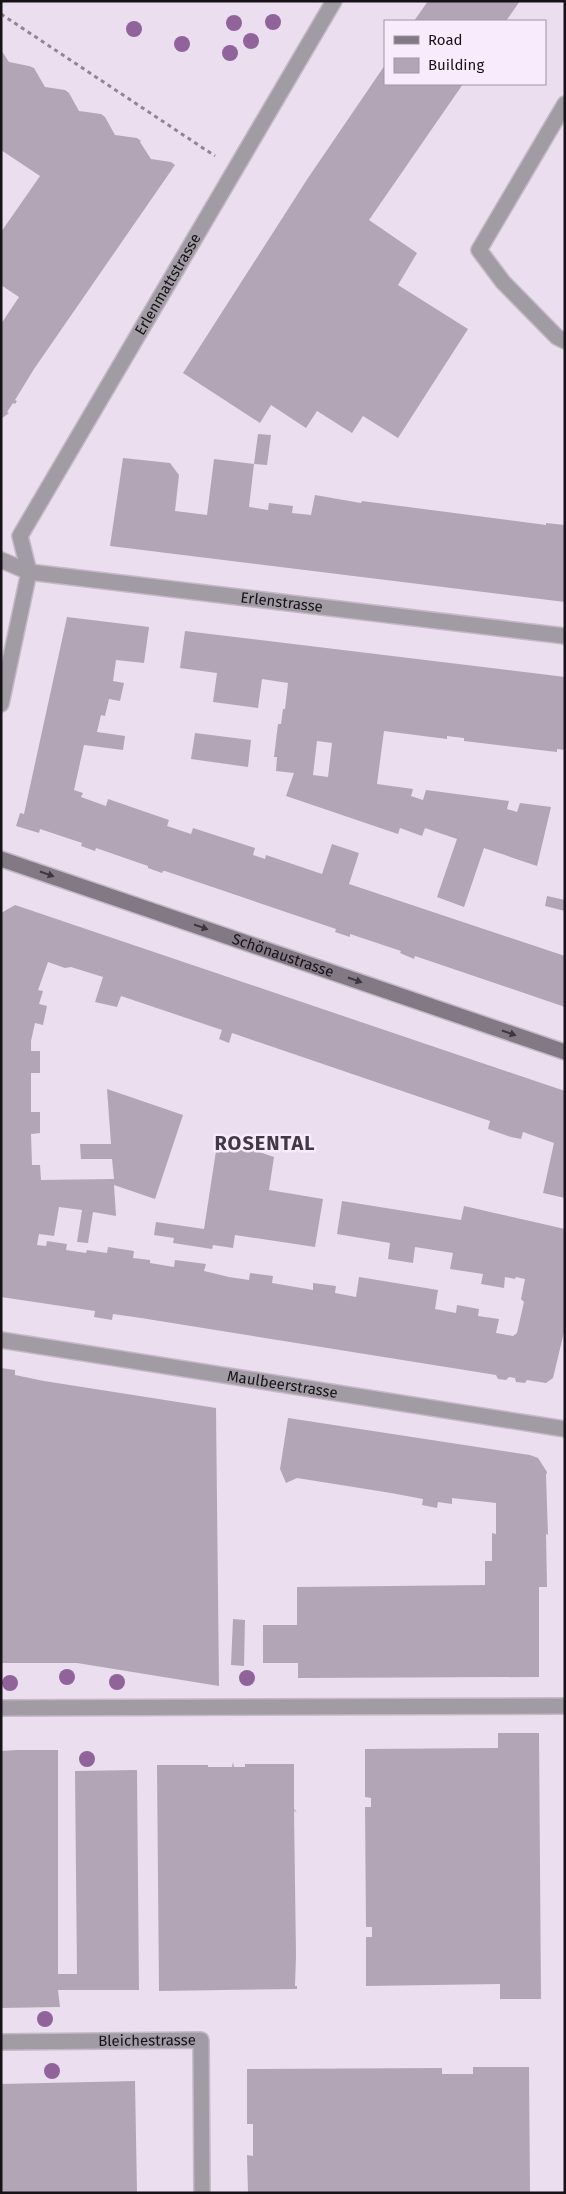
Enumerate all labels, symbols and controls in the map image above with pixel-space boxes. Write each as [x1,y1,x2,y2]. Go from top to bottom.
legend [384,20,546,85]
text: Road [428,31,463,49]
text: Building [428,56,484,74]
street label: Erlenmattstrasse [131,230,205,338]
street label: Erlenstrasse [240,588,324,616]
one-way arrow [40,871,55,878]
one-way arrow [194,923,209,931]
street label: Schönaustrasse [230,930,336,981]
one-way arrow [348,976,363,984]
one-way arrow [501,1029,516,1037]
district label: ROSENTAL [215,1131,315,1155]
street label: Maulbeerstrasse [226,1367,339,1402]
street label: Bleichestrasse [98,2031,196,2050]

